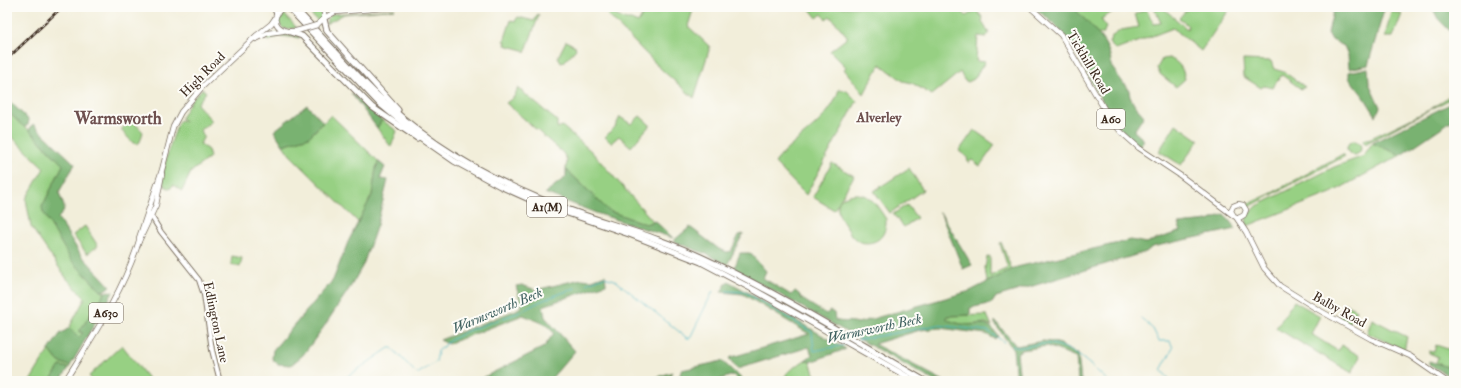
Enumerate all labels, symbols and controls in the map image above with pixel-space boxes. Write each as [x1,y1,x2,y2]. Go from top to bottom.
street label: Tickhill Road [1063,28,1114,98]
street label: High Road [177,48,229,101]
district label: Warmsworth [73,108,162,129]
district label: Alverley [856,109,902,127]
road number: A60 [1097,109,1125,129]
road number: A1(M) [527,197,567,217]
street label: Edlington Lane [200,280,233,365]
water label: Warmsworth Beck [450,284,545,337]
street label: Balby Road [1309,289,1370,332]
road number: A630 [89,303,123,323]
water label: Warmsworth Beck [825,310,923,347]

